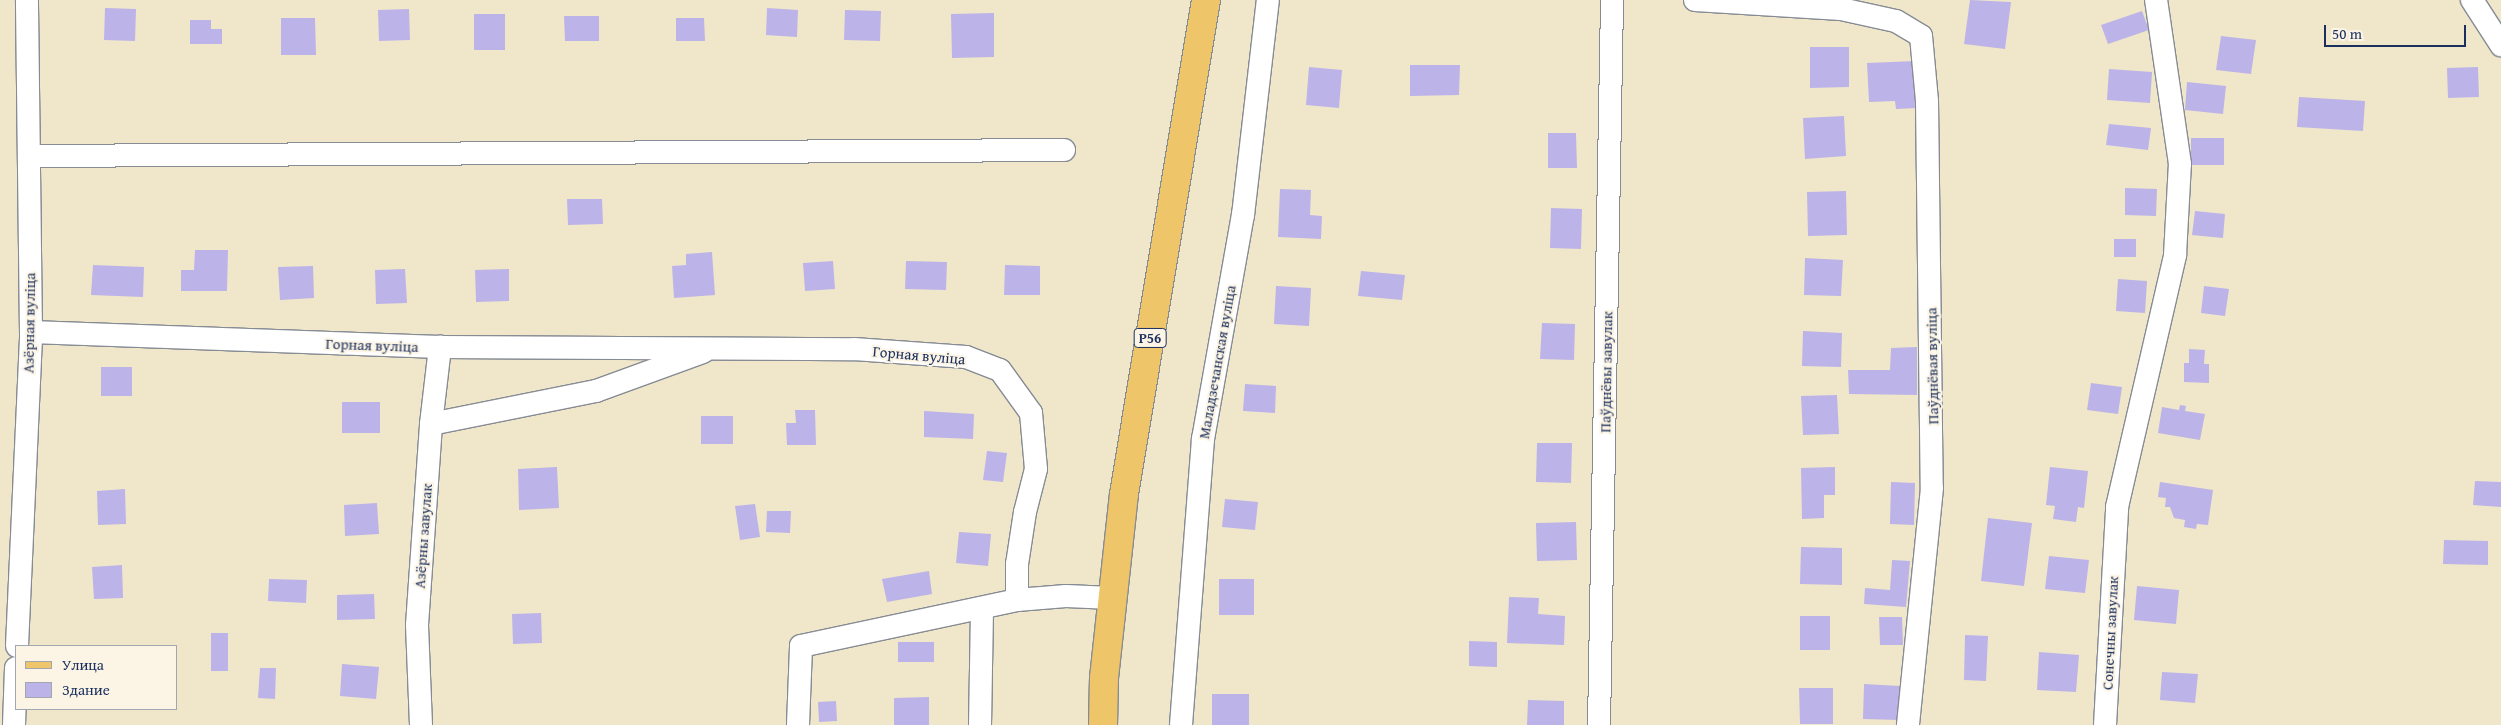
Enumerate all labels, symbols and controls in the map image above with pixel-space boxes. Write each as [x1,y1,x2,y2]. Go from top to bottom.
scale bar [2326,15,2468,47]
text: 50 m [2332,23,2362,44]
street label: Азёрная вуліца [19,273,39,373]
street label: Маладзечанская вуліца [1195,284,1239,440]
street label: Паўднёвая вуліца [1922,307,1942,425]
street label: Паўднёвы завулак [1596,311,1616,433]
road number: Р56 [1132,326,1168,349]
street label: Горная вуліца [325,334,419,356]
street label: Горная вуліца [872,342,966,368]
street label: Азёрны завулак [410,483,436,589]
street label: Сонечны завулак [2098,576,2122,690]
legend [15,645,178,710]
text: Улица [62,654,104,675]
text: Здание [62,679,110,700]

